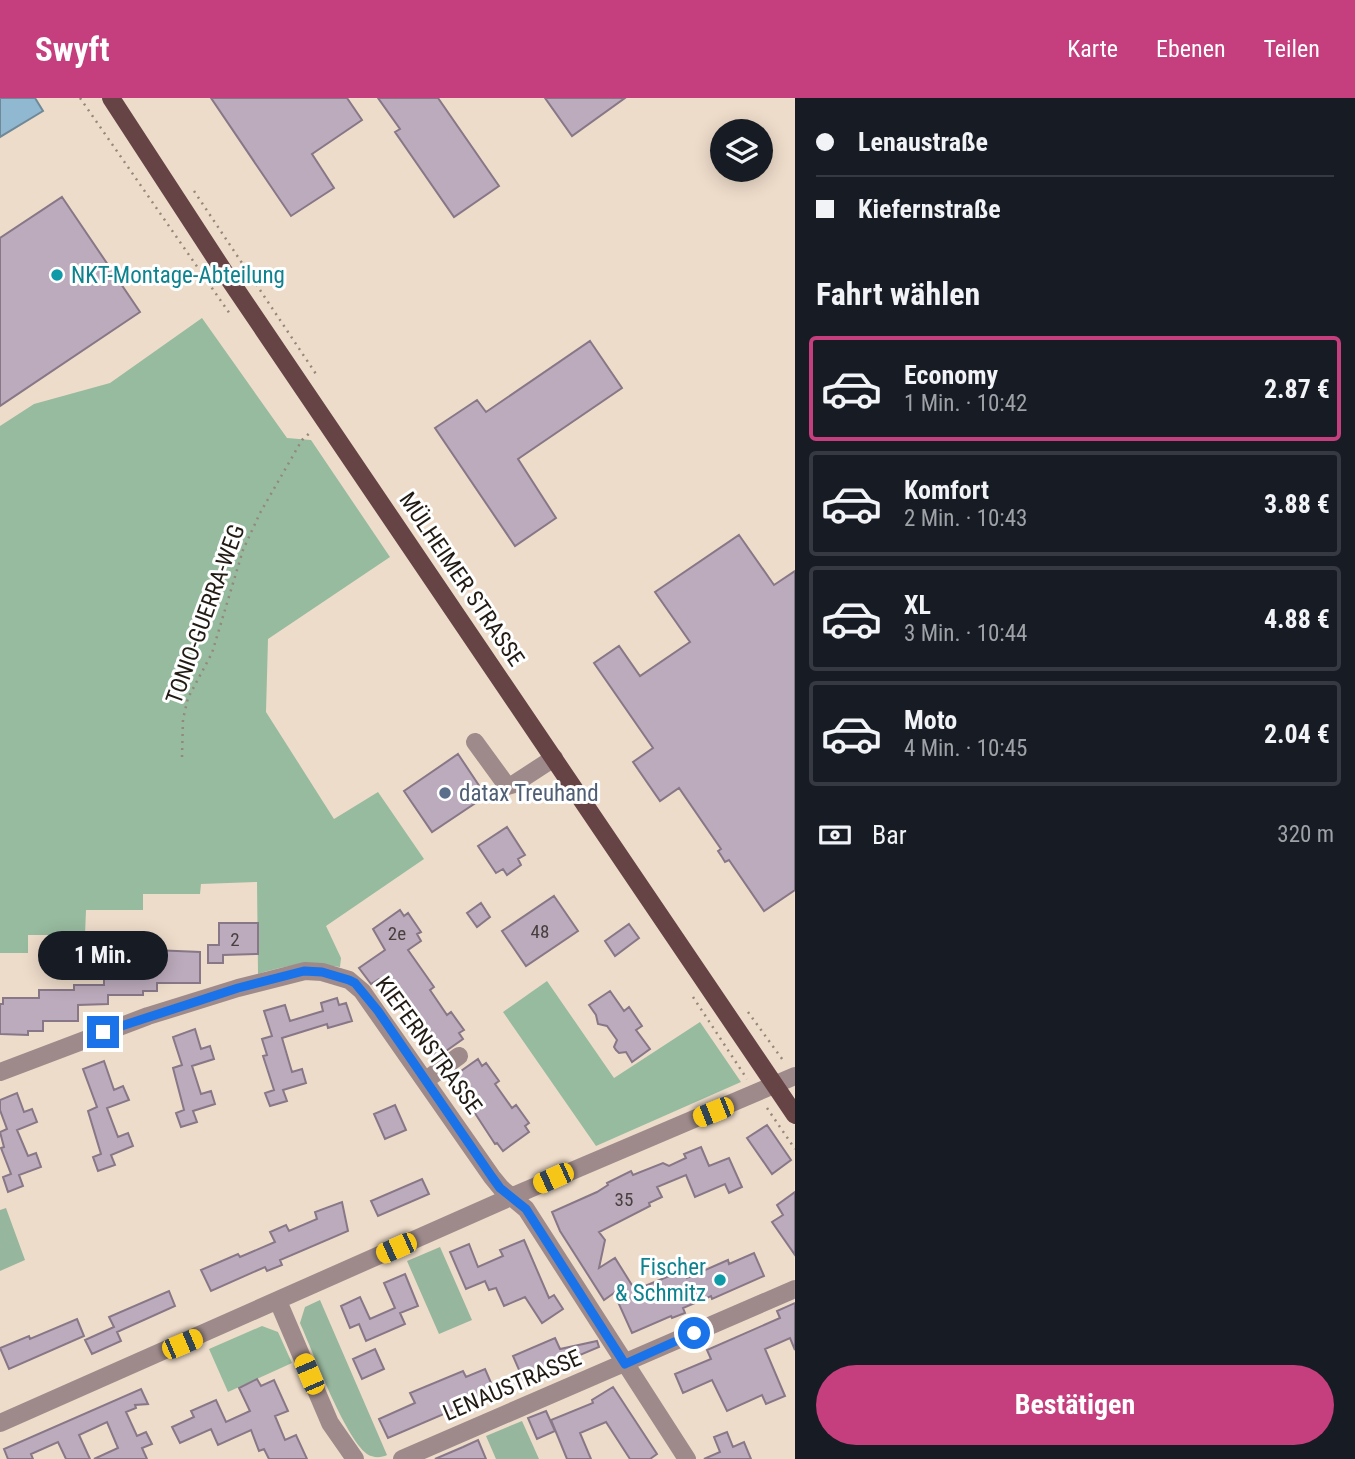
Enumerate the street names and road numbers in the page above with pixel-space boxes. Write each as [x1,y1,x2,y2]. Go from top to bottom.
street label: MÜLHEIMER STRASSE [393,487,531,671]
street label: TONIO-GUERRA-WEG [160,521,250,708]
street label: KIEFERNSTRASSE [370,971,488,1119]
street label: LENAUSTRASSE [439,1344,585,1427]

